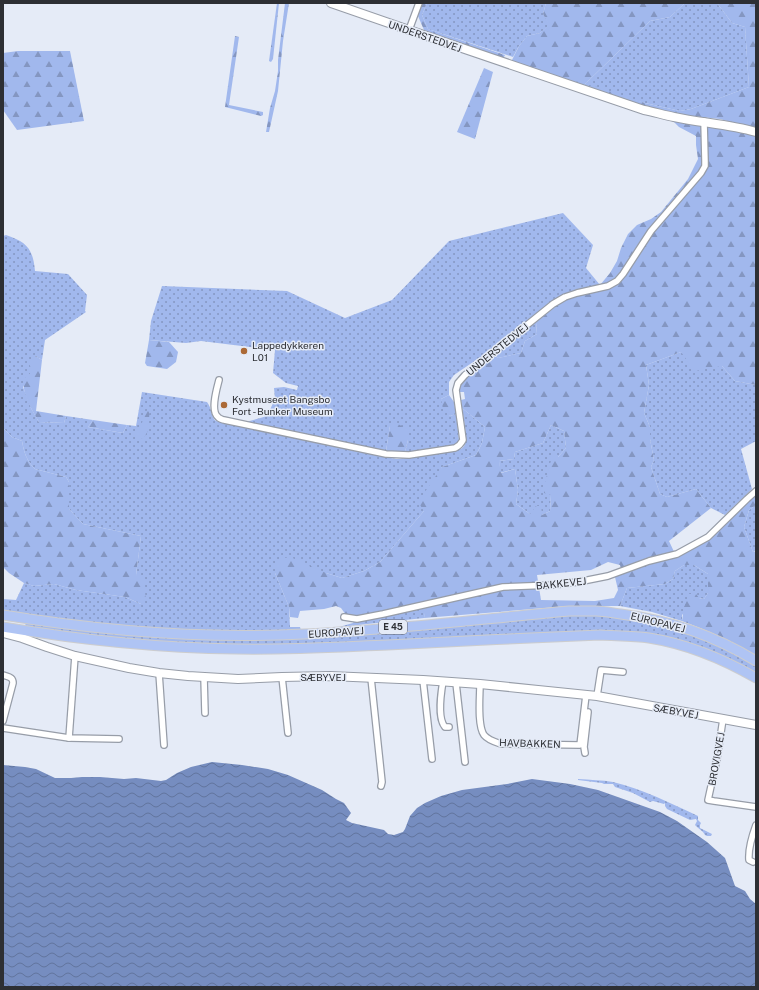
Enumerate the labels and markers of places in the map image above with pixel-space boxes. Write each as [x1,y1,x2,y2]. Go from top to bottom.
place label: Lappedykkeren L01 [252,339,324,363]
marker: Lappedykkeren L01 [239,346,249,356]
place label: Kystmuseet Bangsbo Fort - Bunker Museum [232,393,333,417]
marker: Kystmuseet Bangsbo Fort - Bunker Museum [219,400,229,410]

